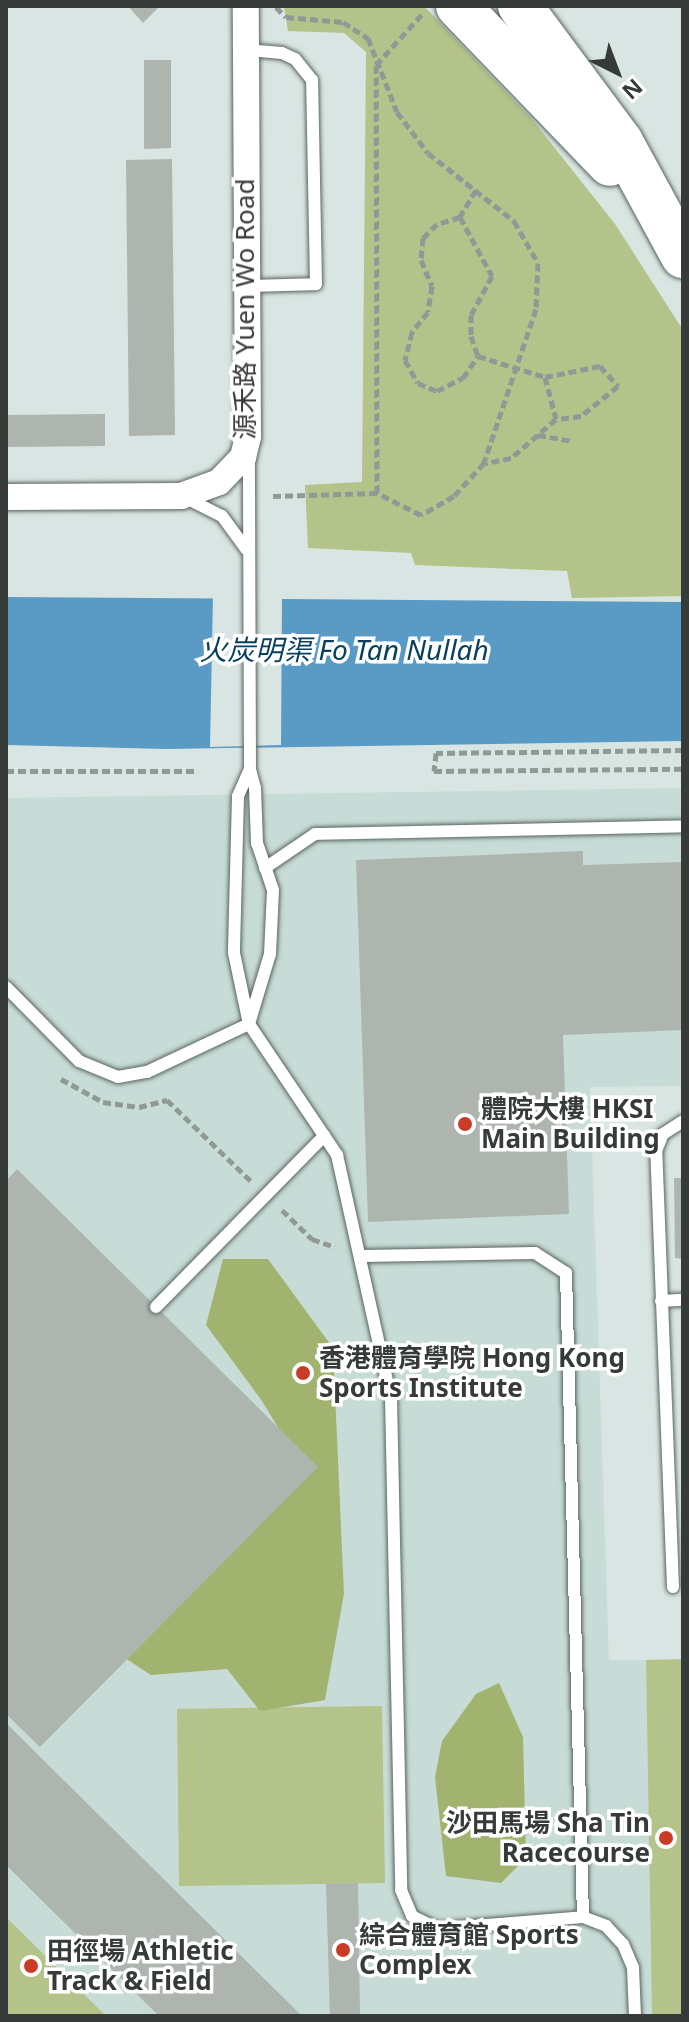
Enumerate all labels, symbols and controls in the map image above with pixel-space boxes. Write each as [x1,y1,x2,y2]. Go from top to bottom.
north arrow [577,32,657,112]
text: N [616,73,650,107]
street label: 源禾路 Yuen Wo Road [229,179,261,439]
water label: 火炭明渠 Fo Tan Nullah [199,632,489,666]
place label: 體院大樓 HKSI Main Building [481,1093,660,1154]
marker: 體院大樓 HKSI Main Building [456,1115,474,1133]
place label: 香港體育學院 Hong Kong Sports Institute [319,1342,625,1404]
marker: 香港體育學院 Hong Kong Sports Institute [294,1364,312,1382]
place label: 沙田馬場 Sha Tin Racecourse [446,1807,650,1868]
marker: 沙田馬場 Sha Tin Racecourse [657,1829,675,1847]
place label: 綜合體育館 Sports Complex [359,1919,579,1980]
place label: 田徑場 Athletic Track & Field [47,1935,234,1996]
marker: 綜合體育館 Sports Complex [334,1941,352,1959]
marker: 田徑場 Athletic Track & Field [22,1957,40,1975]

